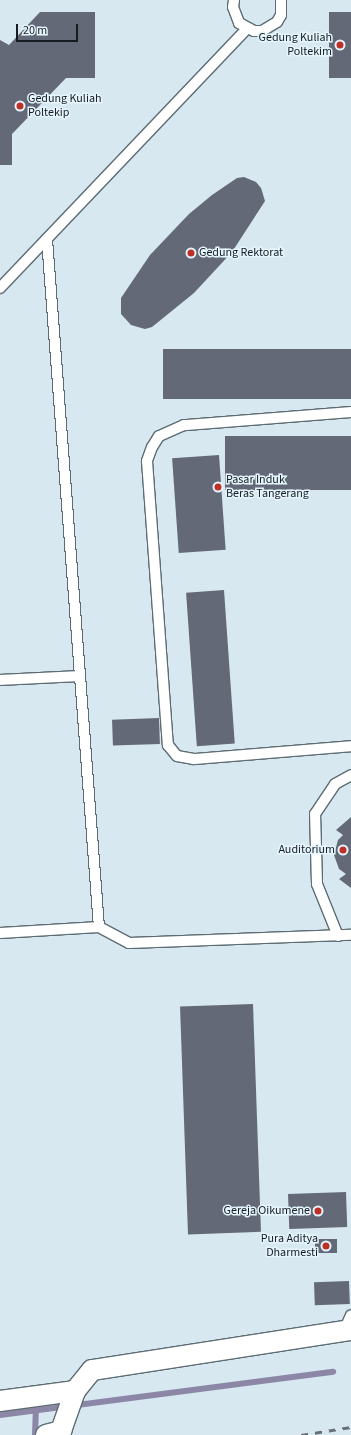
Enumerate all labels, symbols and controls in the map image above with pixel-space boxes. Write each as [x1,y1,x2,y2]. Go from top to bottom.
scale bar [18,16,80,42]
text: 20 m [23,22,47,39]
place label: Gedung Kuliah Poltekim [259,31,332,59]
marker: Gedung Kuliah Poltekim [335,40,345,50]
place label: Gedung Kuliah Poltekip [28,92,101,120]
marker: Gedung Kuliah Poltekip [15,101,25,111]
place label: Gedung Rektorat [199,246,283,260]
marker: Gedung Rektorat [186,248,196,258]
place label: Pasar Induk Beras Tangerang [226,473,309,501]
marker: Pasar Induk Beras Tangerang [213,482,223,492]
place label: Auditorium [278,843,335,857]
marker: Auditorium [338,845,348,855]
place label: Gereja Oikumene [224,1204,310,1218]
marker: Gereja Oikumene [313,1206,323,1216]
place label: Pura Aditya Dharmesti [261,1232,318,1260]
marker: Pura Aditya Dharmesti [321,1241,331,1251]

